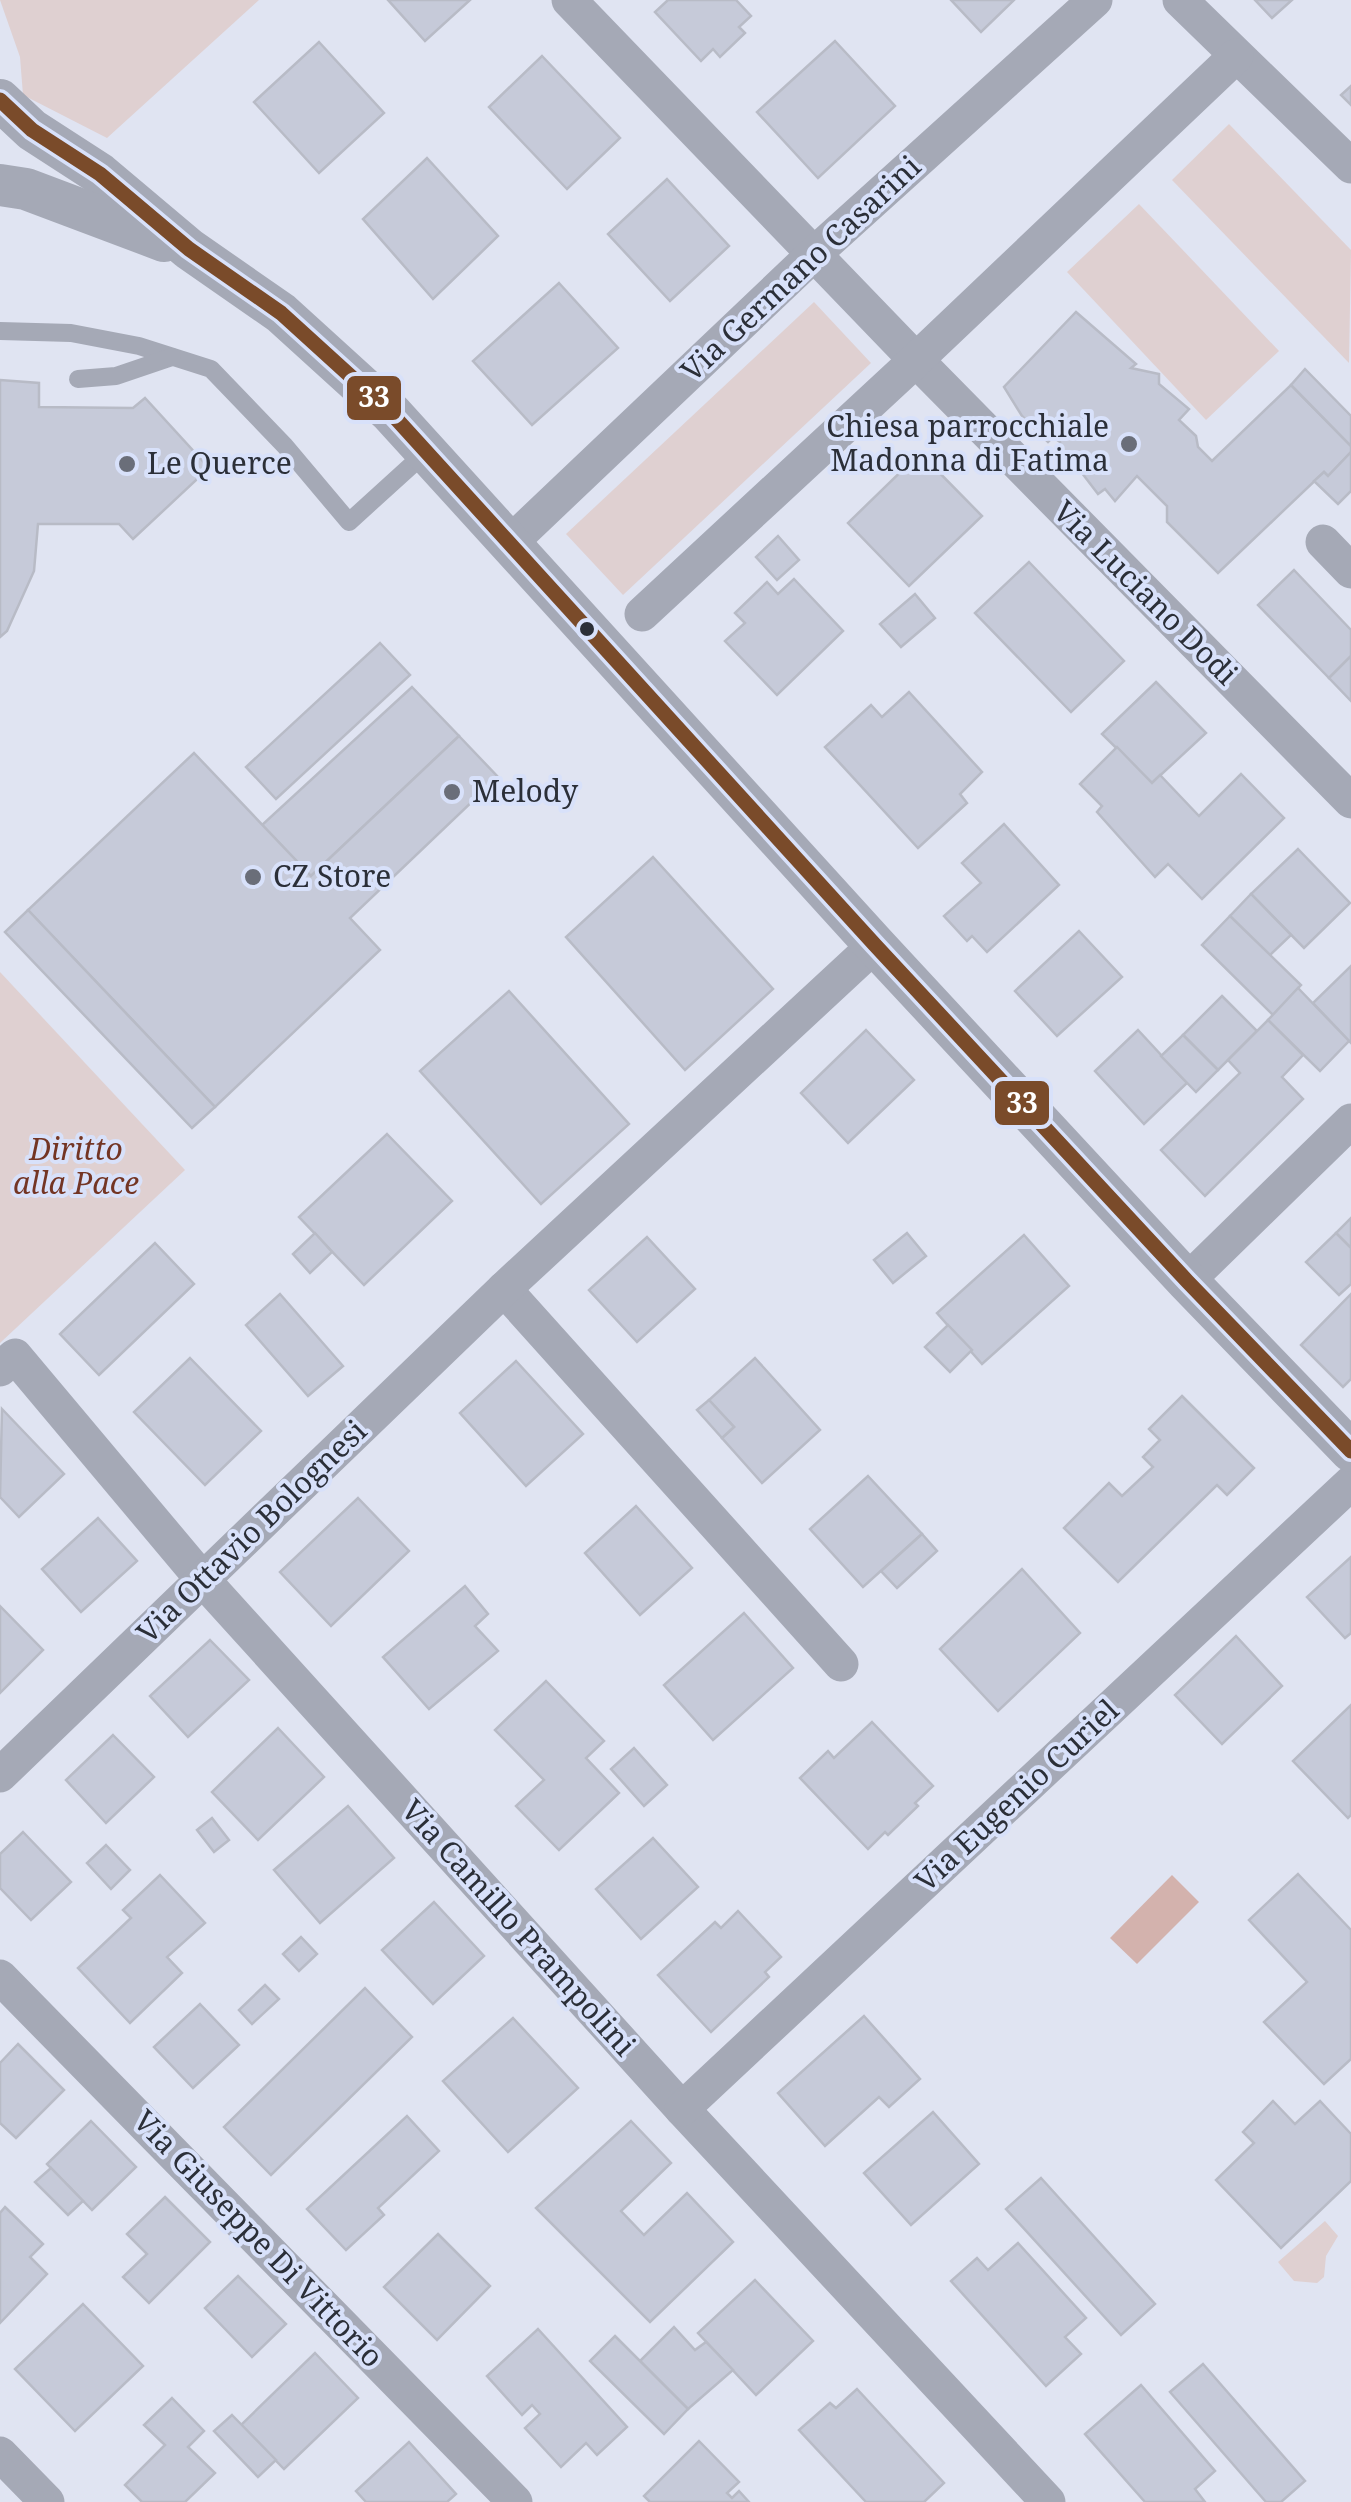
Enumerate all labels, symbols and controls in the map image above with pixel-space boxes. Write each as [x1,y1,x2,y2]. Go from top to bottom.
street label: Via Germano Casarini [671,145,929,390]
line badge: 33 [345,374,403,422]
text: 33 [358,377,390,415]
place label: Chiesa parrocchiale Madonna di Fatima [826,405,1109,480]
marker: Chiesa parrocchiale Madonna di Fatima [1118,433,1140,455]
place label: Le Querce [147,442,292,483]
marker: Le Querce [116,453,138,475]
street label: Via Luciano Dodi [1045,491,1248,693]
unlabelled marker [577,619,597,639]
place label: Melody [472,770,578,811]
marker: Melody [441,781,463,803]
place label: CZ Store [273,855,391,896]
marker: CZ Store [242,866,264,888]
line badge: 33 [993,1079,1051,1127]
text: 33 [1006,1083,1038,1121]
park label: Diritto alla Pace [13,1128,139,1203]
street label: Via Ottavio Bolognesi [127,1410,375,1652]
street label: Via Eugenio Curiel [905,1690,1127,1900]
street label: Via Camillo Prampolini [393,1790,646,2064]
street label: Via Giuseppe Di Vittorio [125,2100,393,2376]

